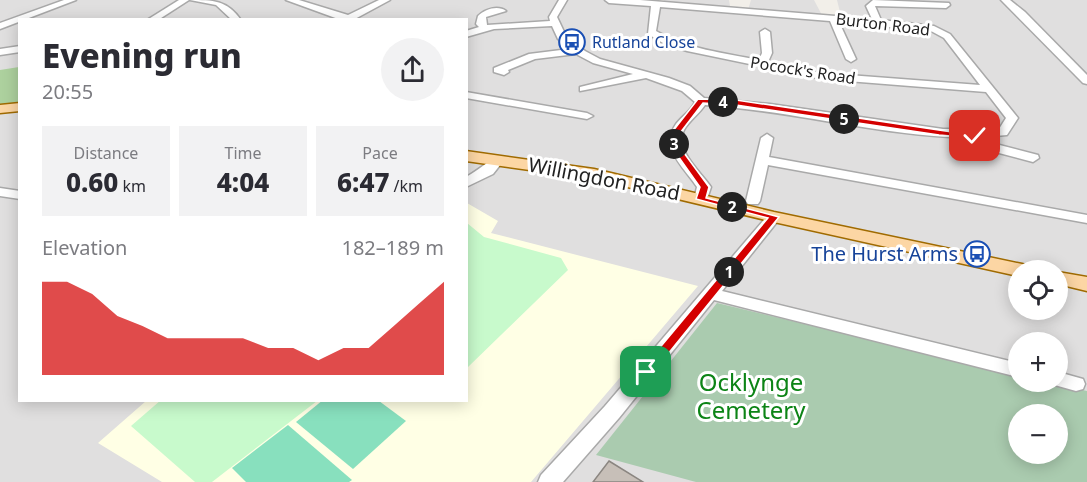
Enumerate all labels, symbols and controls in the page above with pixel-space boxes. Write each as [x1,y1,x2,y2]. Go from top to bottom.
street label: Burton Road [835,7,931,41]
bus stop icon: Rutland Close [557,27,587,57]
place label: Rutland Close [592,31,695,53]
text: Evening run [42,33,242,78]
button: share [381,38,444,101]
street label: Pocock's Road [749,51,857,89]
text: 20:55 [42,78,93,105]
pin: 4 [708,87,738,117]
text: 4 [718,91,728,113]
pin: 5 [829,104,859,134]
text: 5 [839,108,849,130]
pin [949,110,1000,161]
icon: check [958,119,991,152]
pin: 3 [659,129,689,159]
text: 3 [669,133,679,155]
text: Distance [74,142,138,164]
text: Time [224,142,262,164]
text: Pace [362,142,398,164]
street label: Willingdon Road [526,151,682,206]
text: 0.60 [66,164,118,200]
text: 4:04 [217,164,269,200]
text: 6:47 [337,164,389,200]
text: km [118,175,146,197]
text: /km [389,175,423,197]
pin: 2 [717,192,747,222]
text: 2 [727,196,737,218]
text: Elevation [42,234,127,261]
text: 182–189 m [341,234,444,261]
bus stop icon: The Hurst Arms [962,239,992,269]
place label: The Hurst Arms [811,240,958,267]
pin: 1 [714,257,744,287]
map controls [1008,260,1068,464]
button: locate [1008,260,1068,320]
text: 1 [724,261,734,283]
button: + [1008,332,1068,392]
pin [620,346,671,397]
icon: arrive [629,355,662,388]
park label: Ocklynge Cemetery [696,365,806,426]
button: − [1008,404,1068,464]

